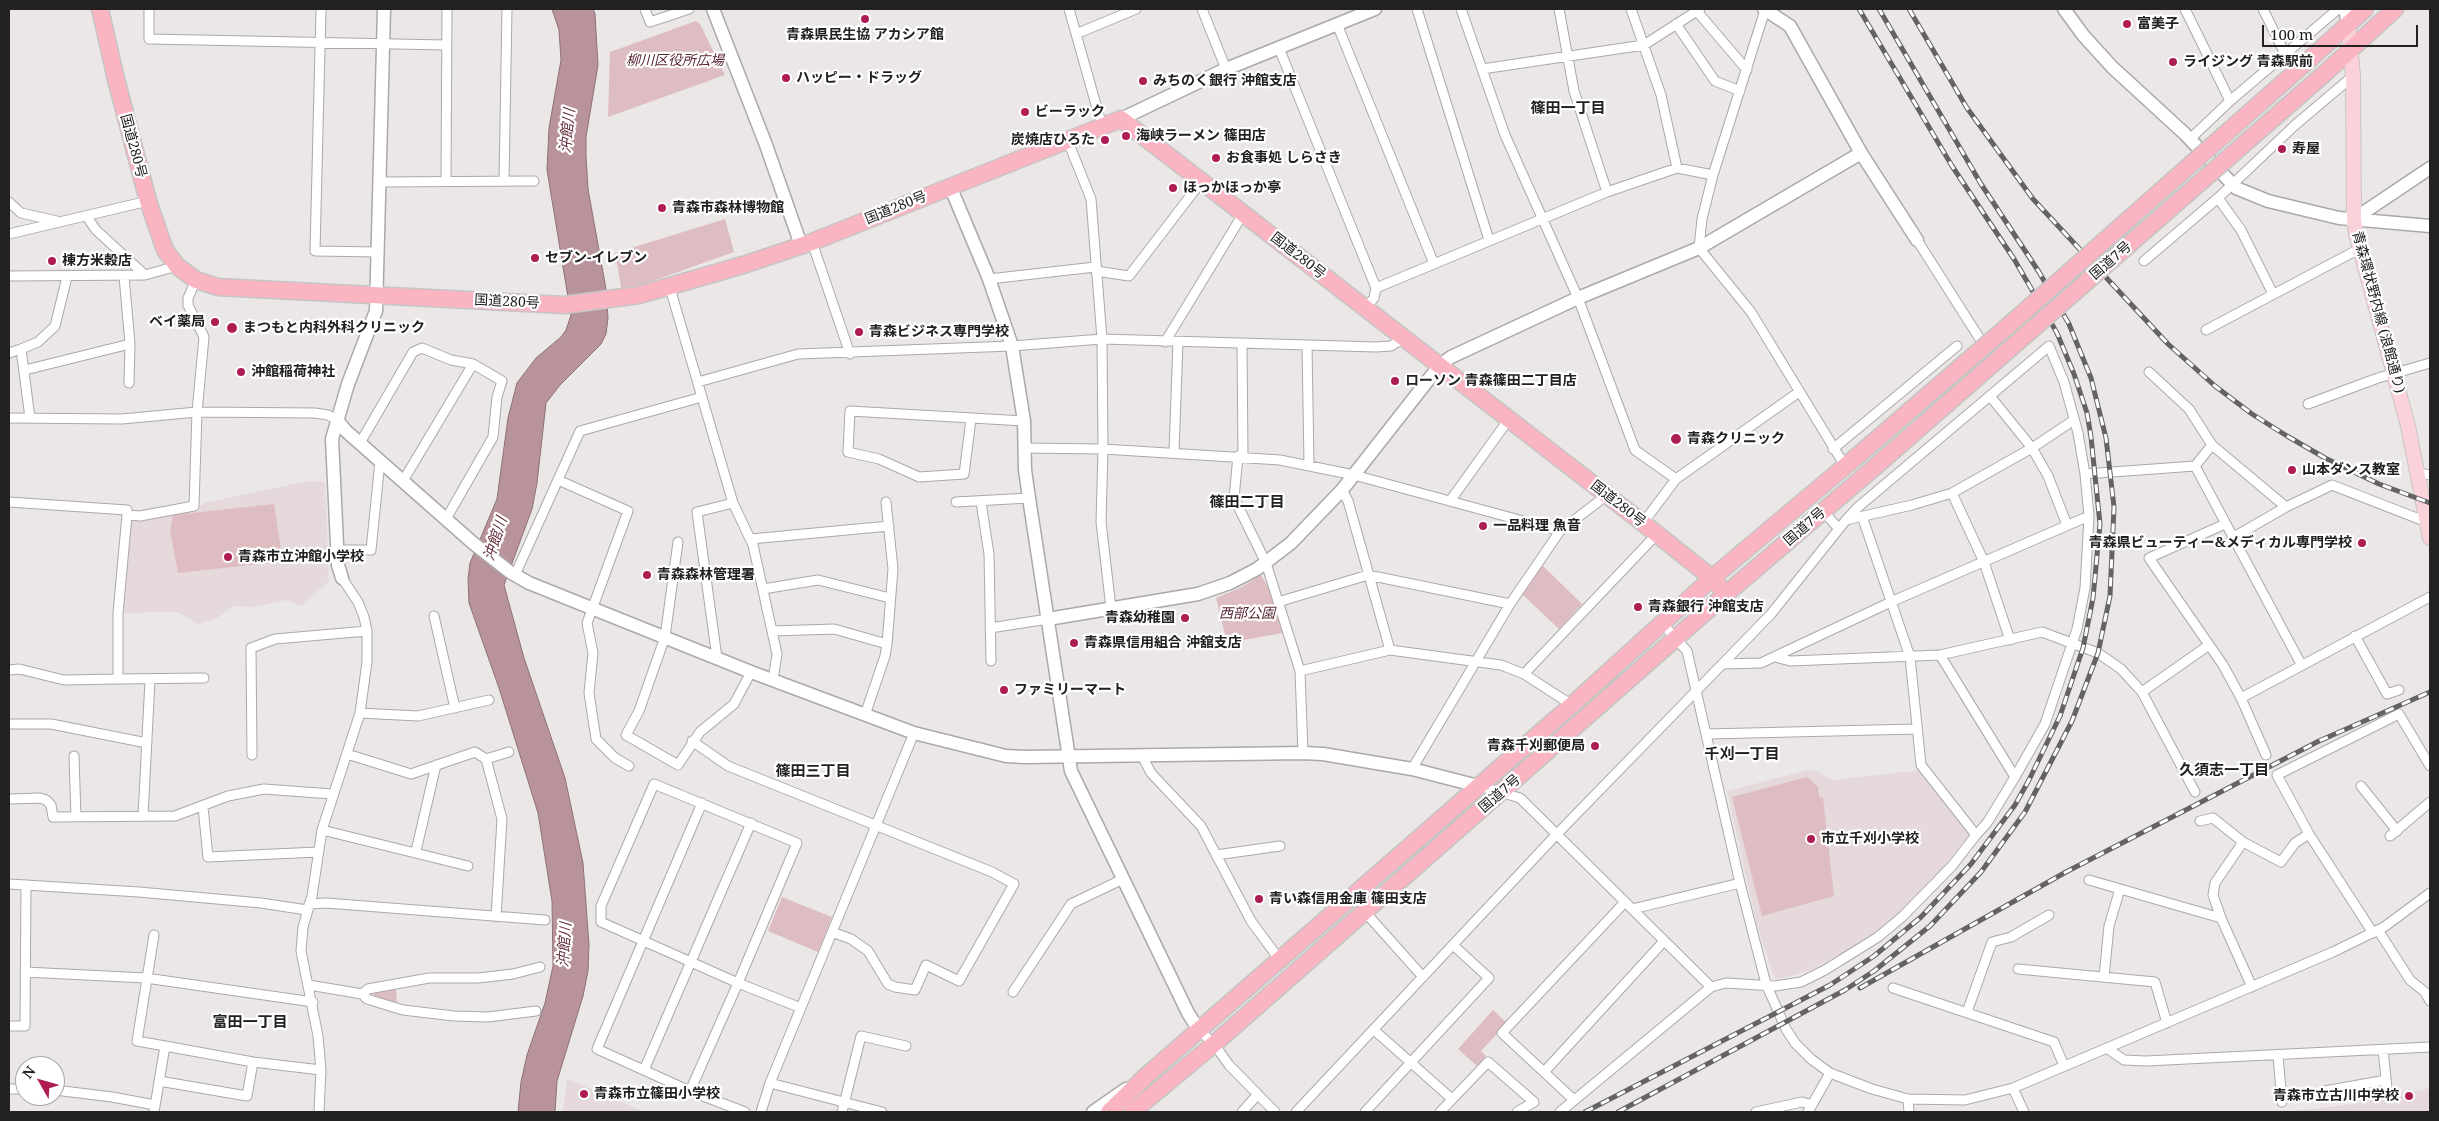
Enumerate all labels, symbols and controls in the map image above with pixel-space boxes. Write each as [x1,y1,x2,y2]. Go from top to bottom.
marker: 青森県民生協 アカシア館 [859,13,871,25]
scale bar [2264,15,2420,47]
place label: 富美子 [2137,16,2179,32]
marker: 富美子 [2121,18,2133,30]
text: 100 m [2270,24,2313,44]
place label: 青森県民生協 アカシア館 [786,27,944,43]
park label: 柳川区役所広場 [626,53,724,69]
place label: ライジング 青森駅前 [2183,54,2313,70]
marker: ライジング 青森駅前 [2167,56,2179,68]
place label: ハッピー・ドラッグ [796,70,922,86]
marker: ハッピー・ドラッグ [780,72,792,84]
place label: みちのく銀行 沖館支店 [1153,73,1297,89]
marker: みちのく銀行 沖館支店 [1137,75,1149,87]
district label: 篠田一丁目 [1531,100,1605,118]
place label: ビーラック [1035,104,1105,120]
marker: ビーラック [1019,106,1031,118]
water label: 沖館川 [557,108,579,154]
street label: 国道280号 [116,112,150,180]
place label: 海峡ラーメン 篠田店 [1136,128,1266,144]
marker: 海峡ラーメン 篠田店 [1120,130,1132,142]
place label: 炭焼店ひろた [1011,132,1095,148]
marker: 炭焼店ひろた [1099,134,1111,146]
place label: 寿屋 [2292,141,2320,157]
marker: 寿屋 [2276,143,2288,155]
place label: お食事処 しらさき [1226,150,1342,166]
marker: お食事処 しらさき [1210,152,1222,164]
place label: ほっかほっか亭 [1183,180,1281,196]
marker: ほっかほっか亭 [1167,182,1179,194]
street label: 国道280号 [862,188,930,228]
place label: 青森市森林博物館 [672,200,784,216]
marker: 青森市森林博物館 [656,202,668,214]
street label: 国道280号 [1267,229,1329,283]
street label: 青森環状野内線 (浪館通り) [2348,229,2408,395]
street label: 国道7号 [2087,238,2135,284]
place label: セブン-イレブン [545,250,647,266]
marker: セブン-イレブン [529,252,541,264]
place label: 棟方米穀店 [62,253,132,269]
marker: 棟方米穀店 [46,255,58,267]
street label: 国道280号 [474,292,540,312]
place label: ベイ薬局 [149,314,205,330]
marker: ベイ薬局 [209,316,221,328]
place label: まつもと内科外科クリニック [243,320,425,336]
marker: まつもと内科外科クリニック [225,321,239,335]
place label: 青森ビジネス専門学校 [869,324,1009,340]
marker: 青森ビジネス専門学校 [853,326,865,338]
place label: 沖館稲荷神社 [251,364,335,380]
marker: 沖館稲荷神社 [235,366,247,378]
place label: ローソン 青森篠田二丁目店 [1405,373,1577,389]
marker: ローソン 青森篠田二丁目店 [1389,375,1401,387]
place label: 青森クリニック [1687,431,1785,447]
marker: 青森クリニック [1669,432,1683,446]
place label: 山本ダンス教室 [2302,462,2400,478]
marker: 山本ダンス教室 [2286,464,2298,476]
street label: 国道280号 [1587,477,1649,531]
district label: 篠田二丁目 [1210,494,1284,512]
street label: 国道7号 [1781,504,1829,550]
water label: 沖館川 [480,515,512,563]
place label: 一品料理 魚音 [1493,518,1581,534]
marker: 一品料理 魚音 [1477,520,1489,532]
place label: 青森県ビューティー&メディカル専門学校 [2089,535,2352,551]
marker: 青森県ビューティー&メディカル専門学校 [2356,537,2368,549]
place label: 青森市立沖館小学校 [238,549,364,565]
marker: 青森市立沖館小学校 [222,551,234,563]
place label: 青森森林管理署 [657,567,755,583]
marker: 青森森林管理署 [641,569,653,581]
place label: 青森銀行 沖館支店 [1648,599,1764,615]
marker: 青森銀行 沖館支店 [1632,601,1644,613]
park label: 西部公園 [1219,606,1275,622]
place label: 青森幼稚園 [1105,610,1175,626]
marker: 青森幼稚園 [1179,612,1191,624]
place label: 青森県信用組合 沖舘支店 [1084,635,1242,651]
marker: 青森県信用組合 沖舘支店 [1068,637,1080,649]
place label: ファミリーマート [1014,682,1126,698]
marker: ファミリーマート [998,684,1010,696]
place label: 青森千刈郵便局 [1487,738,1585,754]
marker: 青森千刈郵便局 [1589,740,1601,752]
district label: 千刈一丁目 [1705,746,1779,764]
district label: 久須志一丁目 [2179,762,2269,780]
district label: 篠田三丁目 [776,763,850,781]
street label: 国道7号 [1476,771,1524,817]
place label: 市立千刈小学校 [1821,831,1919,847]
marker: 市立千刈小学校 [1805,833,1817,845]
place label: 青い森信用金庫 篠田支店 [1269,891,1427,907]
marker: 青い森信用金庫 篠田支店 [1253,893,1265,905]
water label: 沖館川 [554,922,576,968]
district label: 富田一丁目 [213,1014,287,1032]
north arrow [15,1056,65,1106]
text: N [18,1062,39,1082]
place label: 青森市立篠田小学校 [594,1086,720,1102]
marker: 青森市立篠田小学校 [578,1088,590,1100]
place label: 青森市立古川中学校 [2273,1088,2399,1104]
marker: 青森市立古川中学校 [2403,1090,2415,1102]

